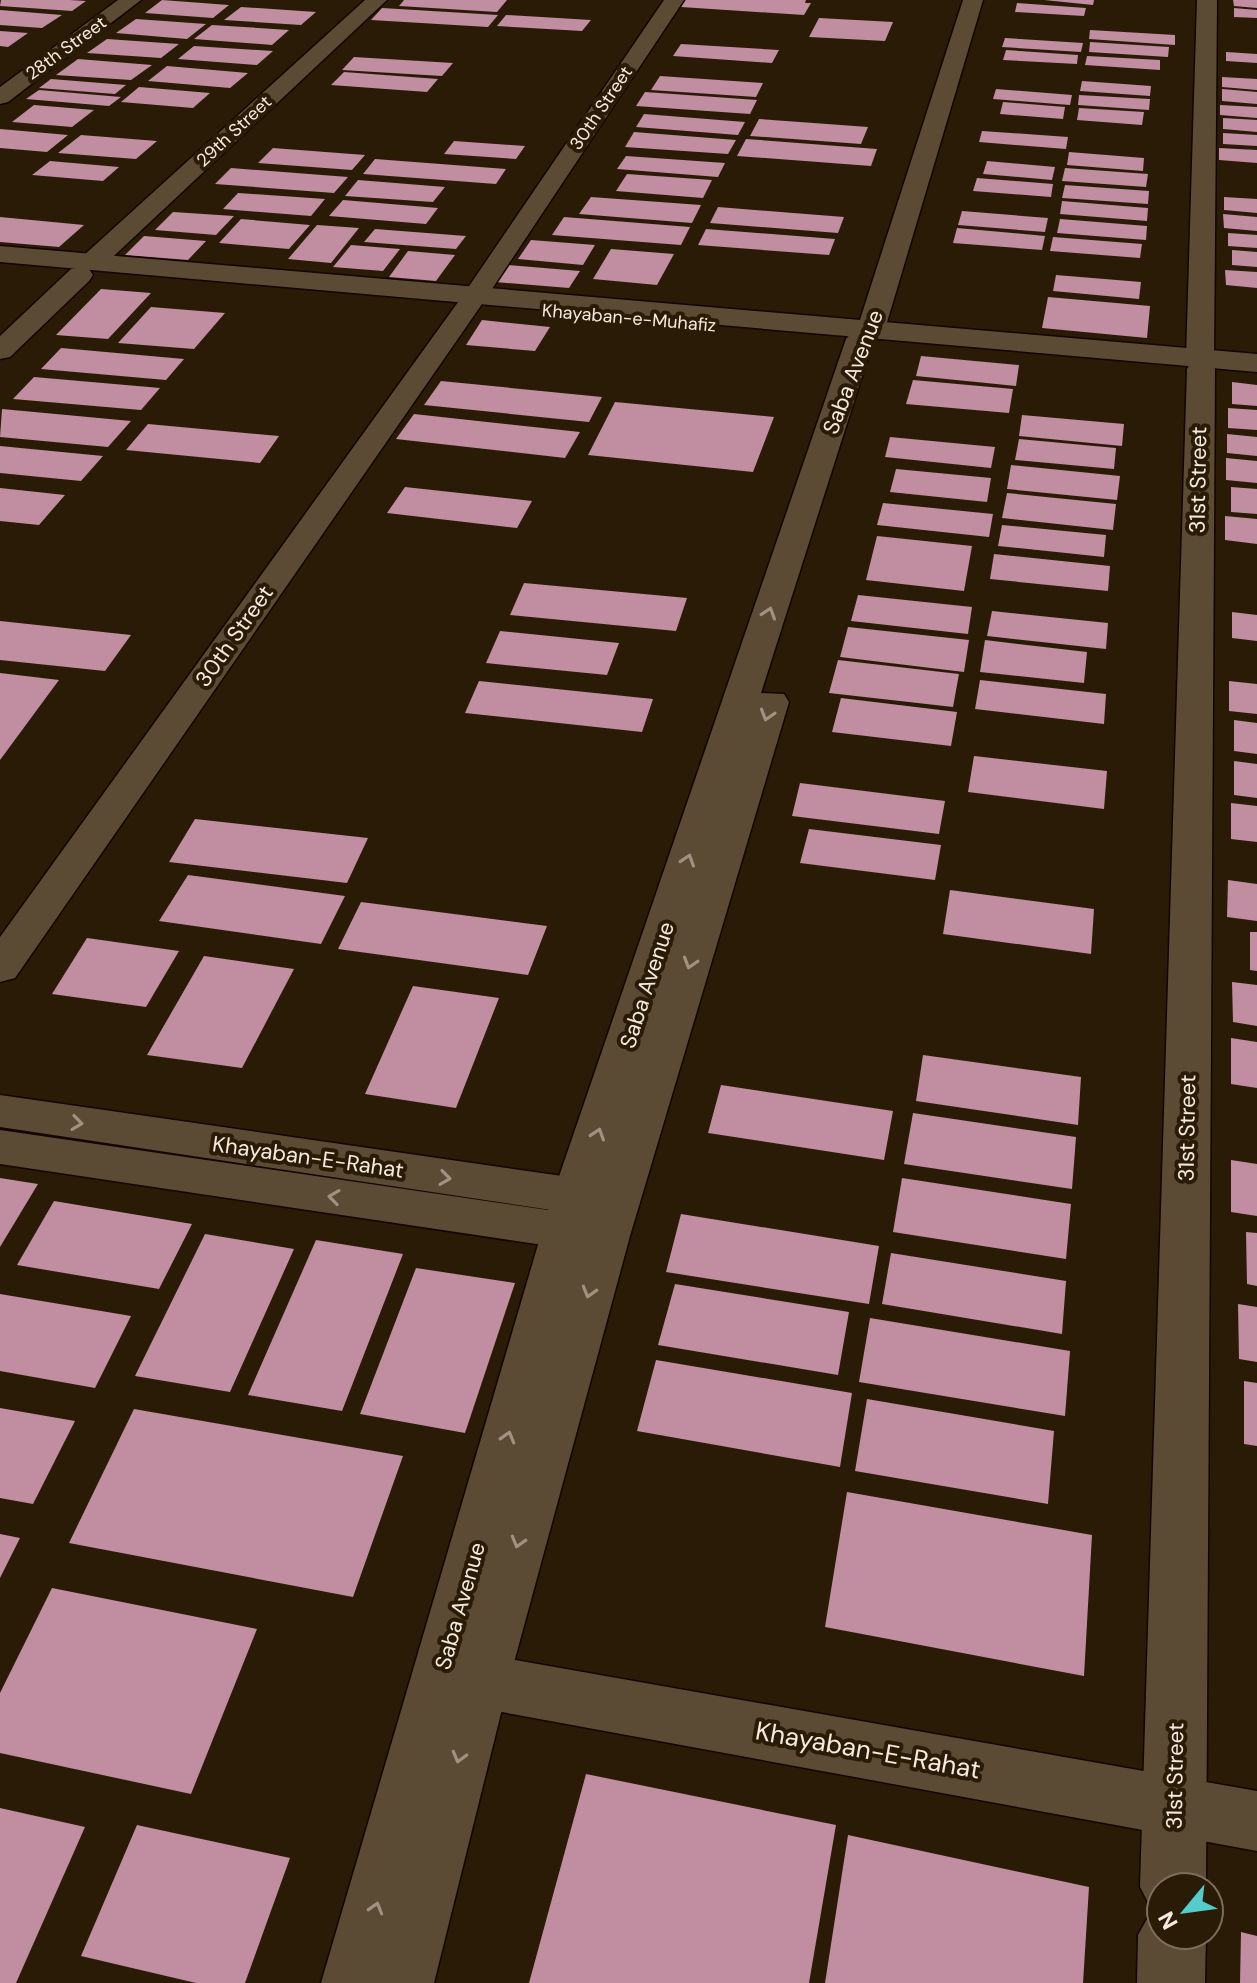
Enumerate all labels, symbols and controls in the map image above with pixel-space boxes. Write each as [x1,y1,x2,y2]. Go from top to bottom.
street label: 28th Street [21,11,111,85]
street label: 30th Street [564,61,638,155]
street label: 29th Street [191,90,277,172]
street label: Khayaban-e-Muhafiz [541,298,717,338]
street label: Saba Avenue [816,306,890,438]
street label: 31st Street [1183,426,1213,534]
street label: 30th Street [188,580,280,692]
one-way arrow [760,607,776,621]
one-way arrow [761,707,777,721]
one-way arrow [679,854,695,868]
street label: Saba Avenue [613,918,681,1052]
one-way arrow [683,956,699,970]
street label: 31st Street [1172,1074,1202,1182]
one-way arrow [70,1114,84,1131]
one-way arrow [588,1127,604,1141]
street label: Khayaban-E-Rahat [210,1129,406,1185]
one-way arrow [438,1168,452,1185]
one-way arrow [327,1189,341,1206]
one-way arrow [582,1285,598,1299]
one-way arrow [499,1430,516,1444]
one-way arrow [511,1535,527,1549]
street label: Saba Avenue [428,1539,492,1673]
street label: Khayaban-E-Rahat [753,1713,983,1787]
street label: 31st Street [1160,1722,1190,1830]
one-way arrow [451,1750,468,1763]
north arrow [1145,1871,1225,1951]
one-way arrow [366,1901,383,1915]
text: N [1151,1906,1185,1935]

